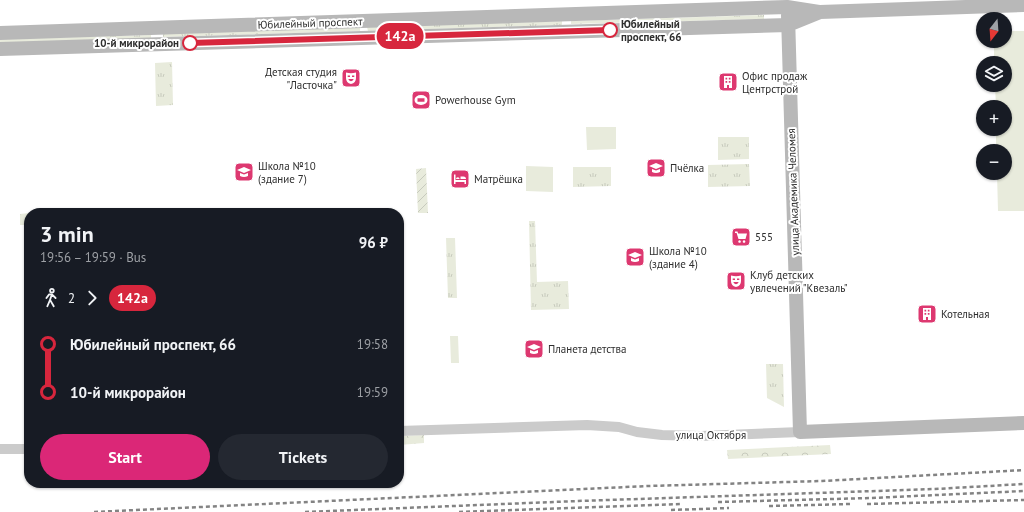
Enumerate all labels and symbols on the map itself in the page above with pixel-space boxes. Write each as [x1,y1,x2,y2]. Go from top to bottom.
north arrow [976,12,1012,48]
street label: Юбилейный проспект [257,14,363,32]
place label: Юбилейный проспект, 66 [621,17,681,44]
marker: Юбилейный проспект, 66 [602,22,618,38]
line badge: 142а [372,23,428,49]
marker: 10-й микрорайон [182,35,198,51]
place label: 10-й микрорайон [94,36,179,50]
place label: Детская студия "Ласточка" [265,65,337,92]
theatre icon: Детская студия "Ласточка" [340,67,362,89]
place label: Офис продаж Центрстрой [742,69,808,96]
building icon: Офис продаж Центрстрой [717,71,739,93]
sports icon: Powerhouse Gym [410,89,432,111]
place label: Powerhouse Gym [435,93,516,107]
street label: улица Академика Челомея [784,128,802,256]
school or university icon: Пчёлка [645,157,667,179]
place label: Школа №10 (здание 7) [258,159,316,186]
school or university icon: Школа №10 (здание 7) [233,161,255,183]
place label: Пчёлка [670,161,704,175]
hotel icon: Матрёшка [449,168,471,190]
place label: Матрёшка [474,172,523,186]
supermarket icon: 555 [730,226,752,248]
place label: 555 [755,230,773,244]
place label: Школа №10 (здание 4) [649,244,707,271]
school or university icon: Школа №10 (здание 4) [624,246,646,268]
place label: Клуб детских увлечений "Квезаль" [750,268,848,295]
theatre icon: Клуб детских увлечений "Квезаль" [725,270,747,292]
building icon: Котельная [916,303,938,325]
place label: Котельная [941,307,990,321]
school or university icon: Планета детства [523,338,545,360]
place label: Планета детства [548,342,626,356]
street label: улица Октября [676,428,746,442]

